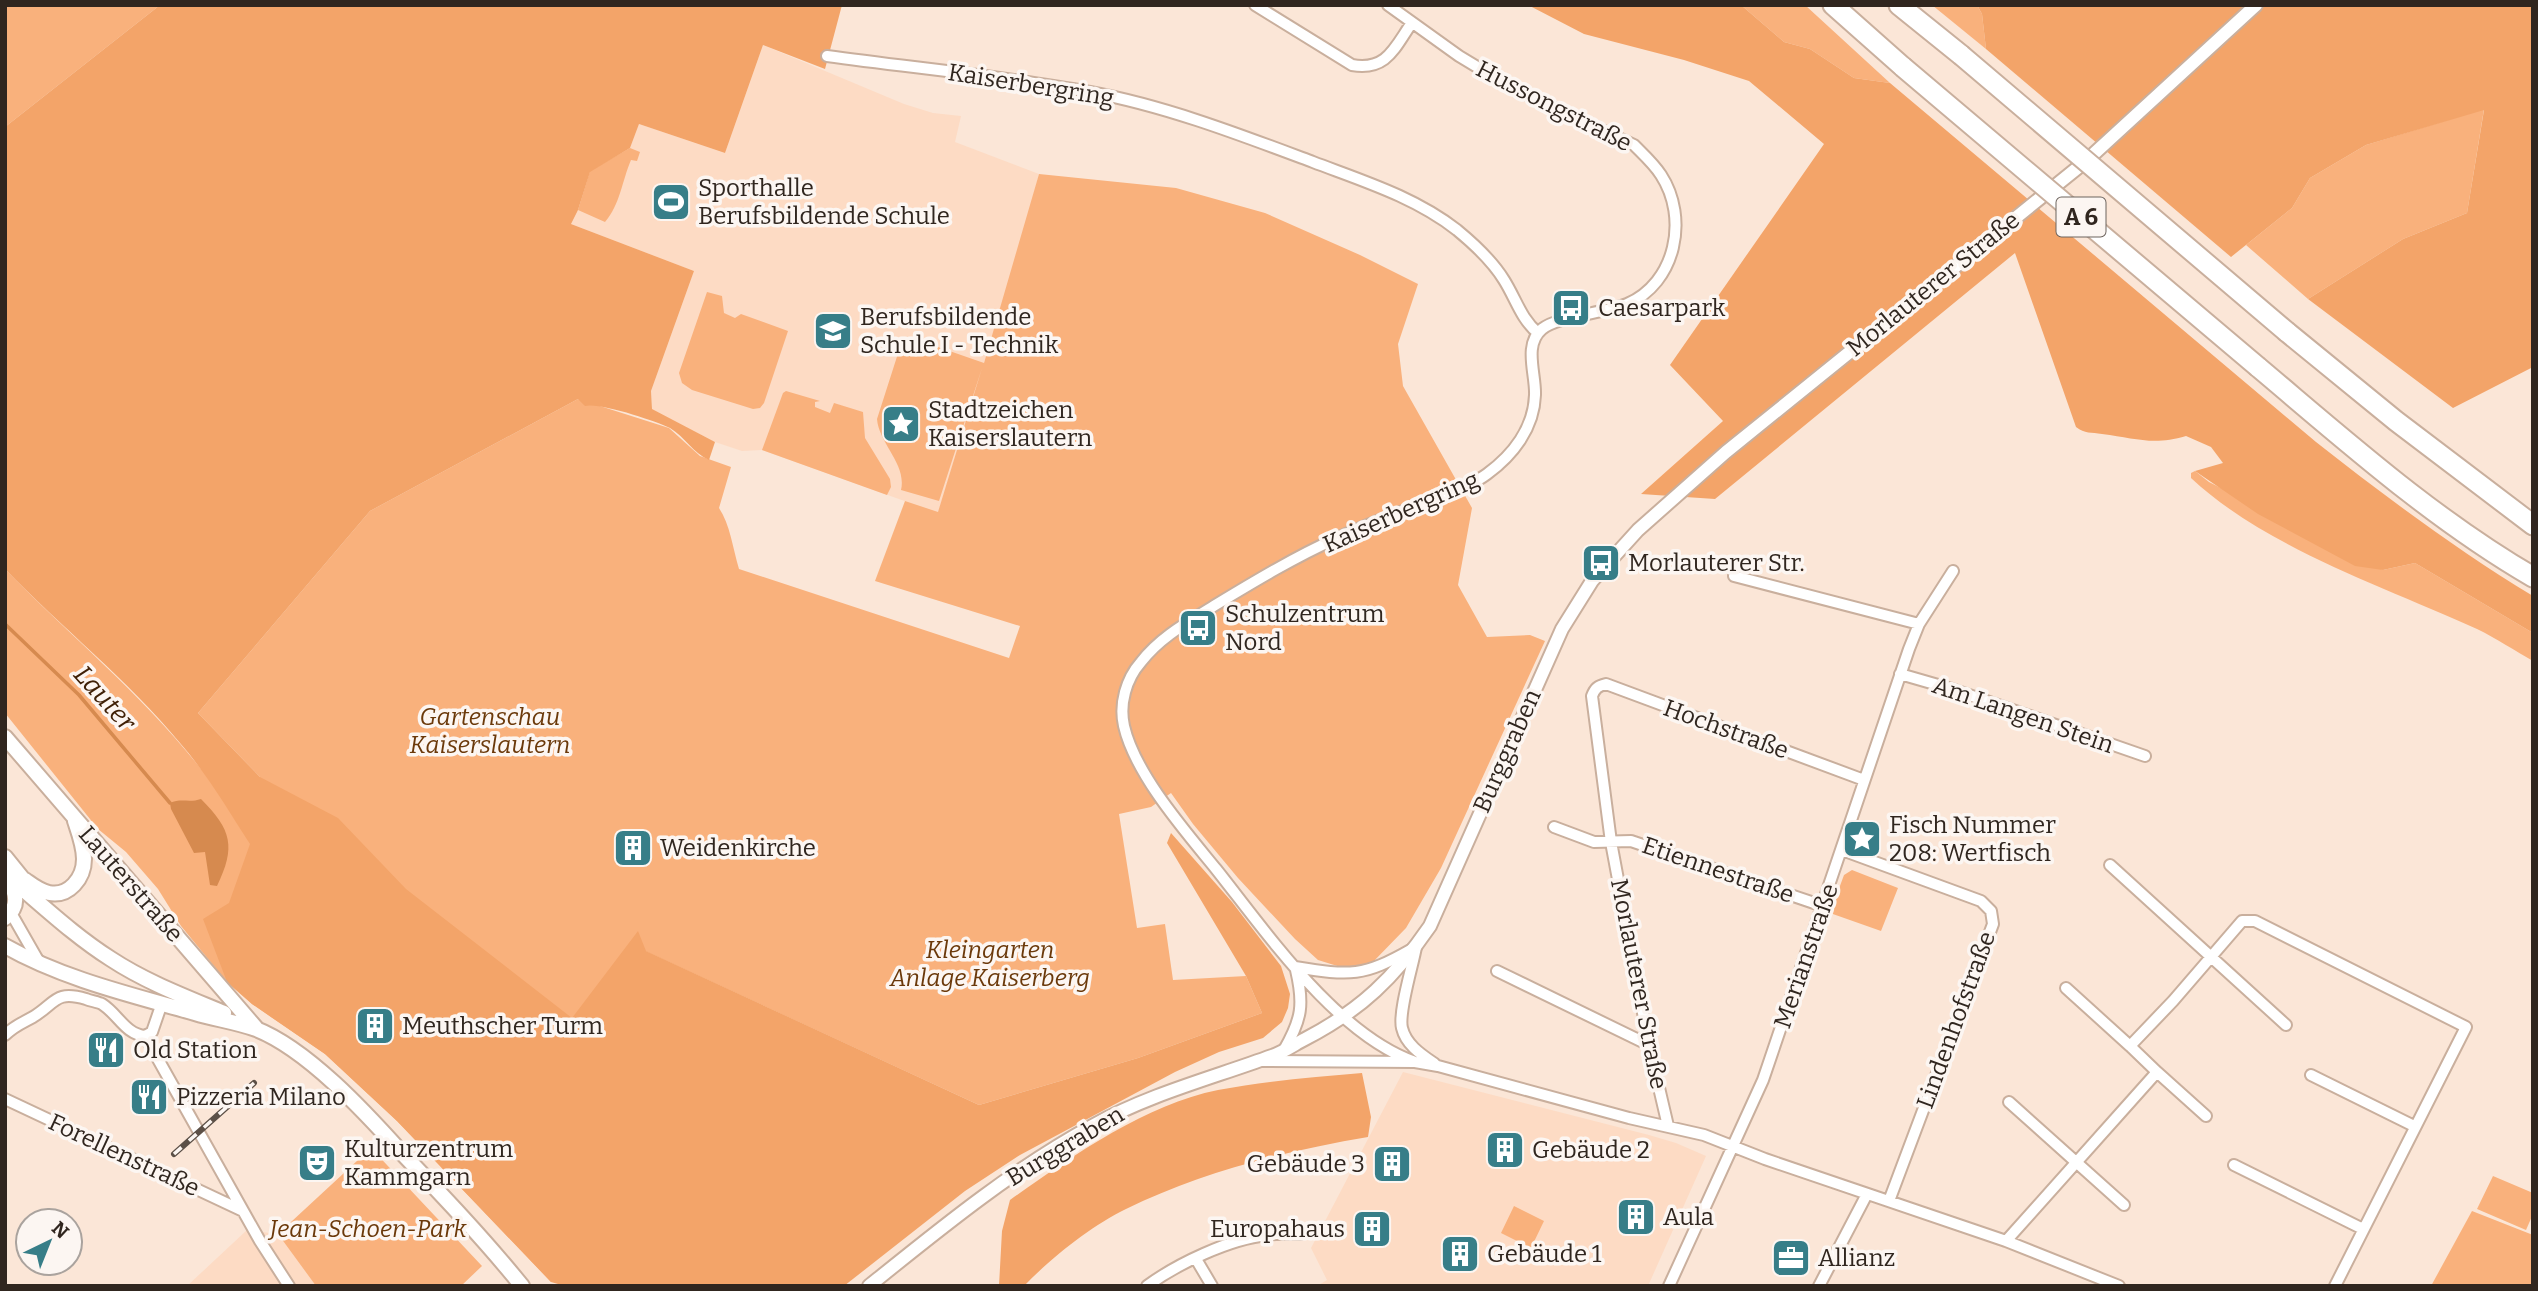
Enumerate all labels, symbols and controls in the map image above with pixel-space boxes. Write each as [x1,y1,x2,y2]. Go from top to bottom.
street label: Hussongstraße [1472,55,1636,157]
street label: Kaiserbergring [946,58,1116,112]
place label: Sporthalle Berufsbildende Schule [698,174,950,230]
sports icon: Sporthalle Berufsbildende Schule [650,181,692,223]
road number: A 6 [2056,198,2106,236]
street label: Morlauterer Straße [1841,206,2025,362]
bus stop icon: Caesarpark [1550,287,1592,329]
place label: Caesarpark [1598,294,1726,322]
place label: Berufsbildende Schule I - Technik [860,303,1059,359]
school or university icon: Berufsbildende Schule I - Technik [812,310,854,352]
place label: Stadtzeichen Kaiserslautern [928,396,1092,452]
place icon: Stadtzeichen Kaiserslautern [880,403,922,445]
street label: Kaiserbergring [1319,465,1483,559]
bus stop icon: Morlauterer Str. [1580,542,1622,584]
place label: Morlauterer Str. [1628,549,1804,577]
place label: Schulzentrum Nord [1225,600,1385,656]
bus stop icon: Schulzentrum Nord [1177,607,1219,649]
water label: Lauter [67,659,143,738]
street label: Am Langen Stein [1929,671,2117,759]
street label: Burggraben [1467,685,1547,817]
street label: Hochstraße [1660,693,1792,765]
park label: Gartenschau Kaiserslautern [410,703,570,759]
place label: Fisch Nummer 208: Wertfisch [1889,811,2056,867]
place icon: Fisch Nummer 208: Wertfisch [1841,818,1883,860]
street label: Lauterstraße [73,820,189,948]
building icon: Weidenkirche [612,827,654,869]
street label: Etiennestraße [1638,831,1798,909]
place label: Weidenkirche [660,834,816,862]
street label: Morlauterer Straße [1605,876,1673,1092]
street label: Merianstraße [1768,880,1844,1032]
street label: Lindenhofstraße [1911,928,2001,1112]
park label: Kleingarten Anlage Kaiserberg [889,936,1090,992]
building icon: Meuthscher Turm [354,1005,396,1047]
place label: Meuthscher Turm [402,1012,603,1040]
restaurant icon: Old Station [85,1029,127,1071]
place label: Old Station [133,1036,257,1064]
restaurant icon: Pizzeria Milano [128,1076,170,1118]
place label: Pizzeria Milano [176,1083,346,1111]
street label: Burggraben [1001,1100,1129,1192]
street label: Forellenstraße [44,1108,204,1202]
building icon: Gebäude 2 [1484,1129,1526,1171]
place label: Kulturzentrum Kammgarn [344,1135,513,1191]
place label: Gebäude 2 [1532,1136,1650,1164]
theatre icon: Kulturzentrum Kammgarn [296,1142,338,1184]
building icon: Gebäude 3 [1371,1143,1413,1185]
place label: Gebäude 3 [1246,1150,1365,1178]
building icon: Aula [1615,1196,1657,1238]
place label: Aula [1663,1203,1714,1231]
north arrow [14,1207,84,1277]
building icon: Europahaus [1351,1208,1393,1250]
park label: Jean-Schoen-Park [268,1215,467,1243]
place label: Europahaus [1210,1215,1345,1243]
text: N [47,1217,74,1244]
building icon: Gebäude 1 [1439,1233,1481,1275]
office icon: Allianz [1770,1237,1812,1279]
place label: Gebäude 1 [1487,1240,1602,1268]
place label: Allianz [1818,1244,1895,1272]

